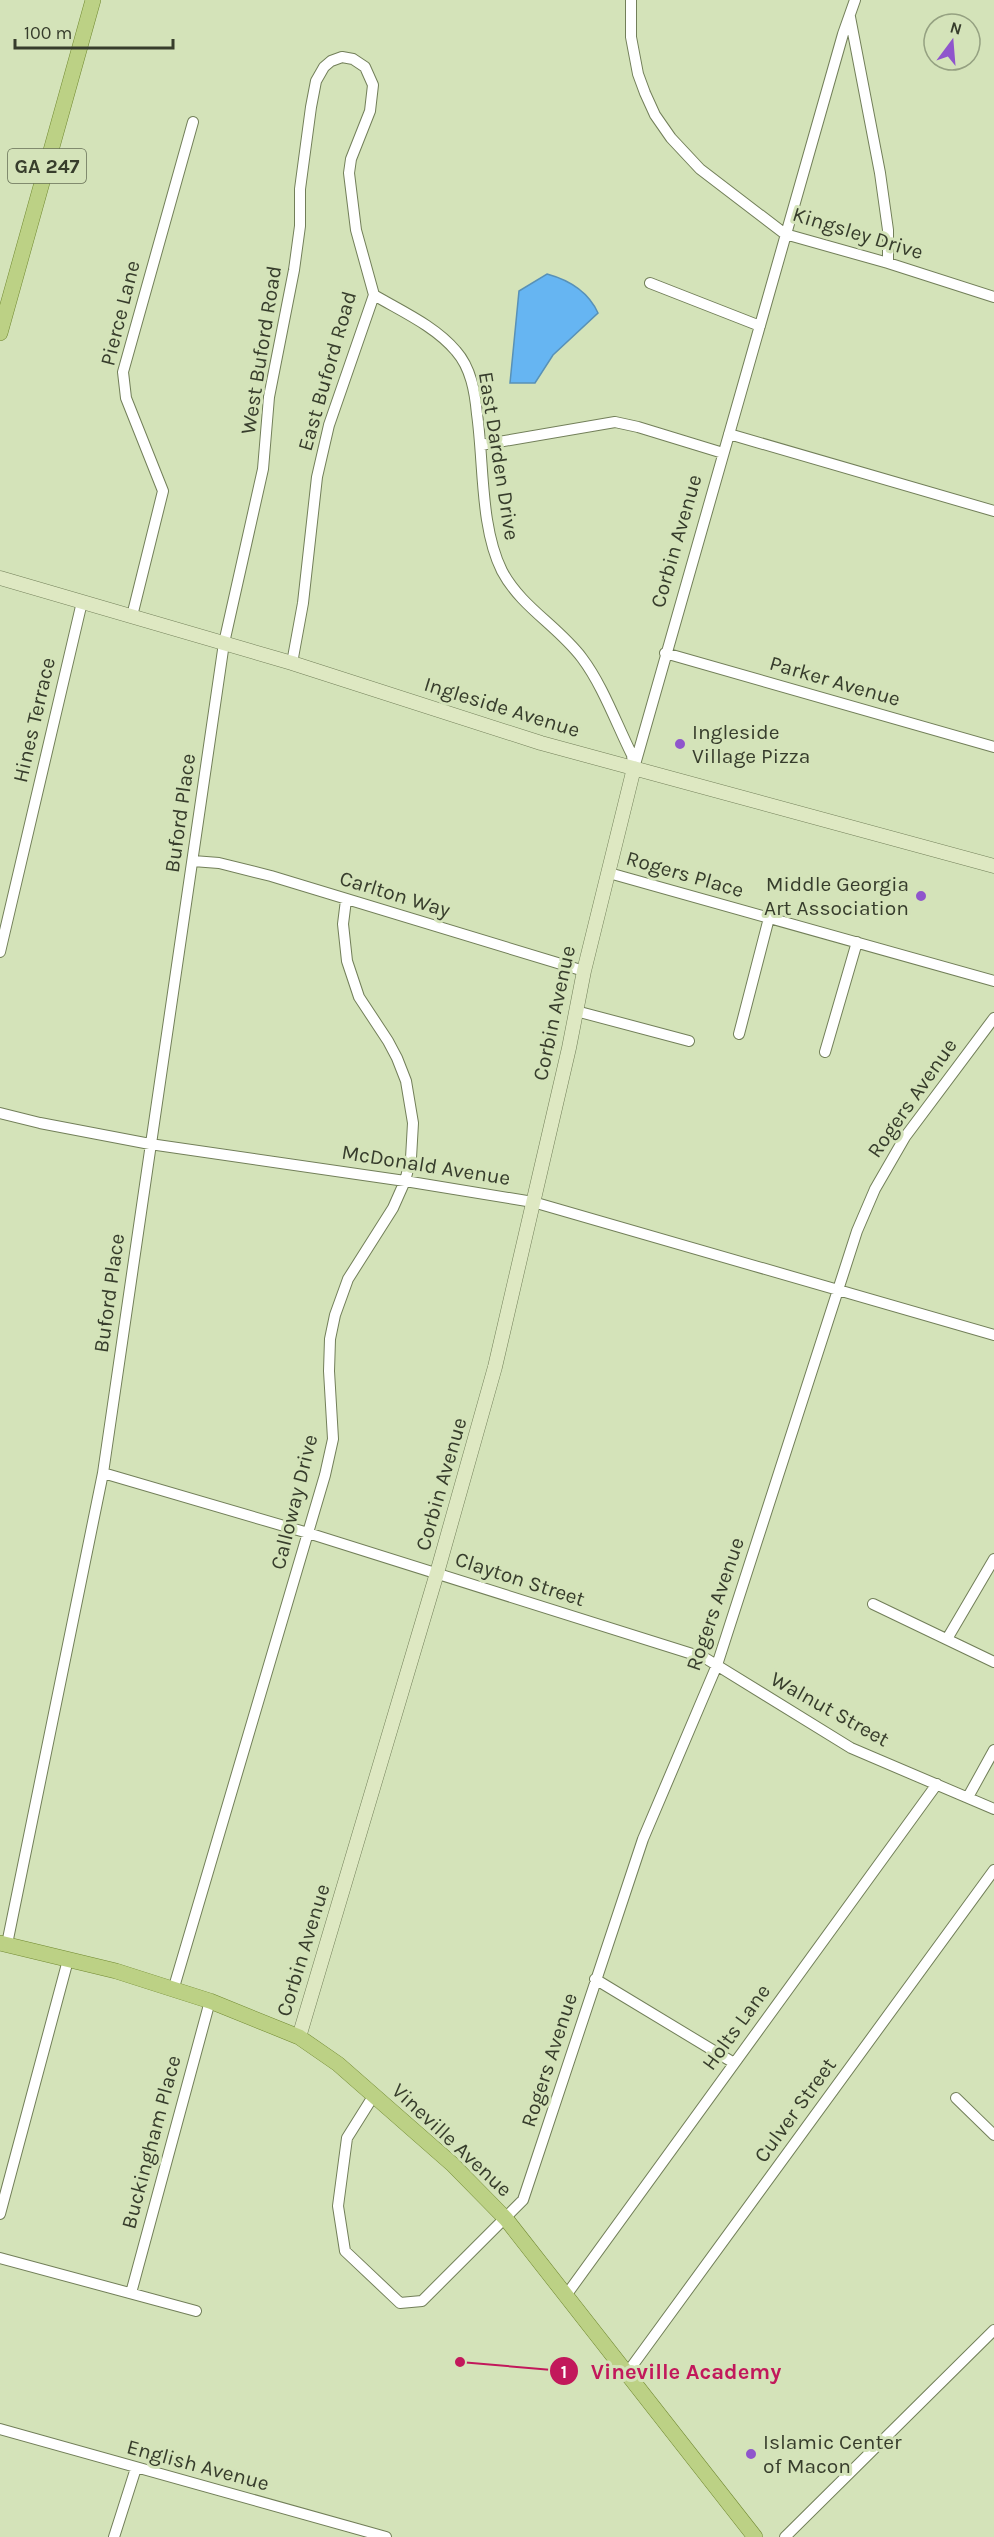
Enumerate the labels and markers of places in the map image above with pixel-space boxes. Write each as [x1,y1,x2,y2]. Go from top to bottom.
place label: Ingleside Village Pizza [692,720,810,768]
marker: Ingleside Village Pizza [673,737,687,751]
place label: Middle Georgia Art Association [764,872,909,920]
marker: Middle Georgia Art Association [914,889,928,903]
callout: Vineville Academy [549,2351,793,2391]
place label: Islamic Center of Macon [763,2430,902,2478]
marker: Islamic Center of Macon [744,2447,758,2461]

